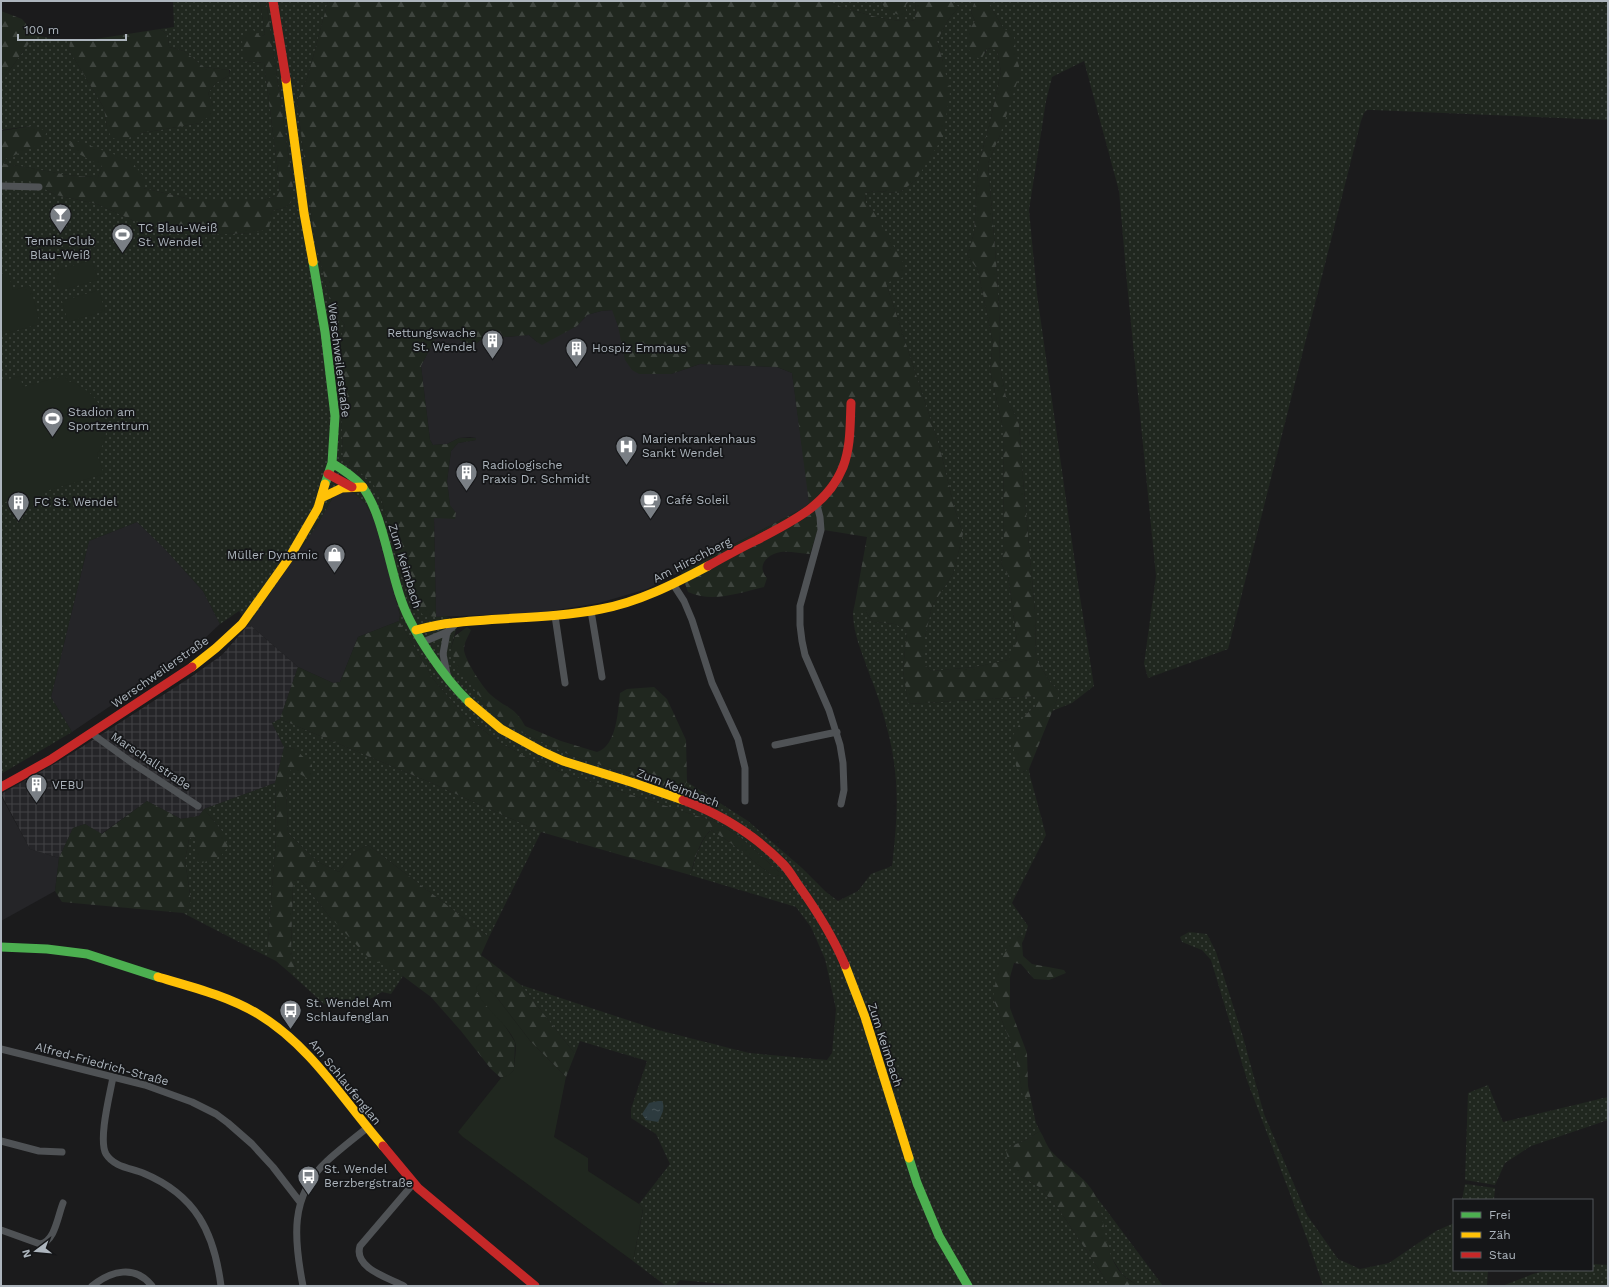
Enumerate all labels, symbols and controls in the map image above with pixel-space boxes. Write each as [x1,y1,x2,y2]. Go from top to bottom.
scale bar [18,16,126,42]
text: 100 m [24,23,59,37]
bar icon: Tennis-Club Blau-Weiß [47,201,73,234]
place label: TC Blau-Weiß St. Wendel [138,221,217,249]
sports icon: TC Blau-Weiß St. Wendel [109,222,135,255]
place label: Tennis-Club Blau-Weiß [25,234,95,262]
street label: Werschweilerstraße [325,302,353,418]
place label: Rettungswache St. Wendel [387,326,476,354]
building icon: Rettungswache St. Wendel [479,327,505,360]
building icon: Hospiz Emmaus [563,335,589,368]
place label: Hospiz Emmaus [592,341,687,355]
place label: Stadion am Sportzentrum [68,405,149,433]
sports icon: Stadion am Sportzentrum [40,406,66,439]
place label: Marienkrankenhaus Sankt Wendel [642,432,756,460]
hospital icon: Marienkrankenhaus Sankt Wendel [614,433,640,466]
place label: Radiologische Praxis Dr. Schmidt [482,458,590,486]
building icon: Radiologische Praxis Dr. Schmidt [454,459,480,492]
cafe icon: Café Soleil [638,487,664,520]
building icon: FC St. Wendel [6,489,32,522]
place label: Café Soleil [666,493,729,507]
place label: FC St. Wendel [34,495,117,509]
street label: Zum Keimbach [385,522,425,610]
street label: Am Hirschberg [651,534,734,586]
shop icon: Müller Dynamic [321,542,347,575]
place label: Müller Dynamic [227,548,318,562]
street label: Werschweilerstraße [109,633,211,711]
street label: Marschallstraße [108,729,194,793]
street label: Zum Keimbach [635,766,721,810]
building icon: VEBU [24,772,50,805]
place label: VEBU [52,778,84,792]
place label: St. Wendel Am Schlaufenglan [306,996,392,1024]
bus stop icon: St. Wendel Am Schlaufenglan [277,997,303,1030]
street label: Zum Keimbach [865,1001,905,1089]
street label: Am Schlaufenglan [306,1036,384,1128]
street label: Alfred-Friedrich-Straße [34,1039,170,1089]
place label: St. Wendel Berzbergstraße [324,1162,413,1190]
bus stop icon: St. Wendel Berzbergstraße [295,1163,321,1196]
legend [1453,1199,1593,1271]
text: Frei [1489,1208,1511,1222]
text: Zäh [1489,1228,1511,1242]
north arrow [16,1231,56,1271]
text: N [19,1248,34,1259]
text: Stau [1489,1248,1516,1262]

